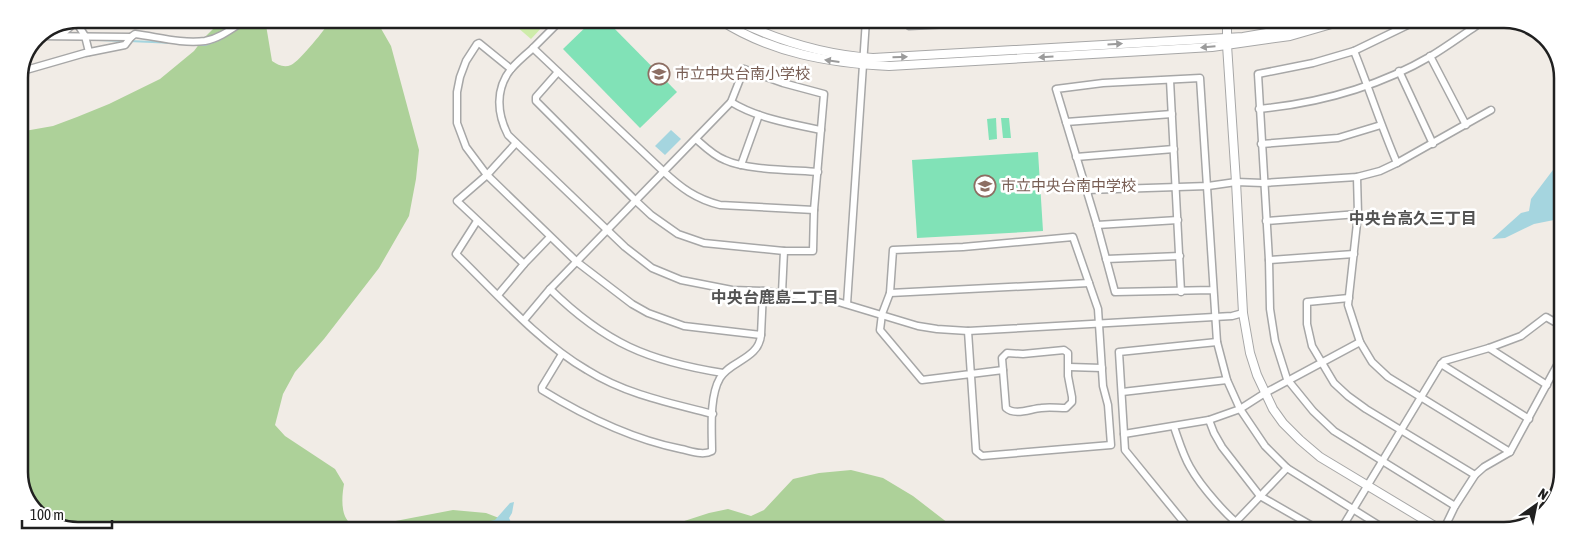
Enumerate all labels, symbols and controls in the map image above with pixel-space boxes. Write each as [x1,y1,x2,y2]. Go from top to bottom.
one-way arrow [1107,40,1123,48]
one-way arrow [1200,43,1216,51]
one-way arrow [893,52,909,60]
one-way arrow [1038,53,1054,61]
one-way arrow [823,57,839,65]
school or university icon: 市立中央台南小学校 [647,62,671,86]
place label: 市立中央台南小学校 [675,65,810,82]
school or university icon: 市立中央台南中学校 [973,174,997,198]
place label: 市立中央台南中学校 [1001,177,1136,194]
district label: 中央台高久三丁目 [1349,209,1477,227]
district label: 中央台鹿島二丁目 [711,288,839,306]
north arrow [1511,480,1561,530]
text: N [1535,485,1551,503]
scale bar [22,498,112,530]
text: 100 m [30,506,64,523]

